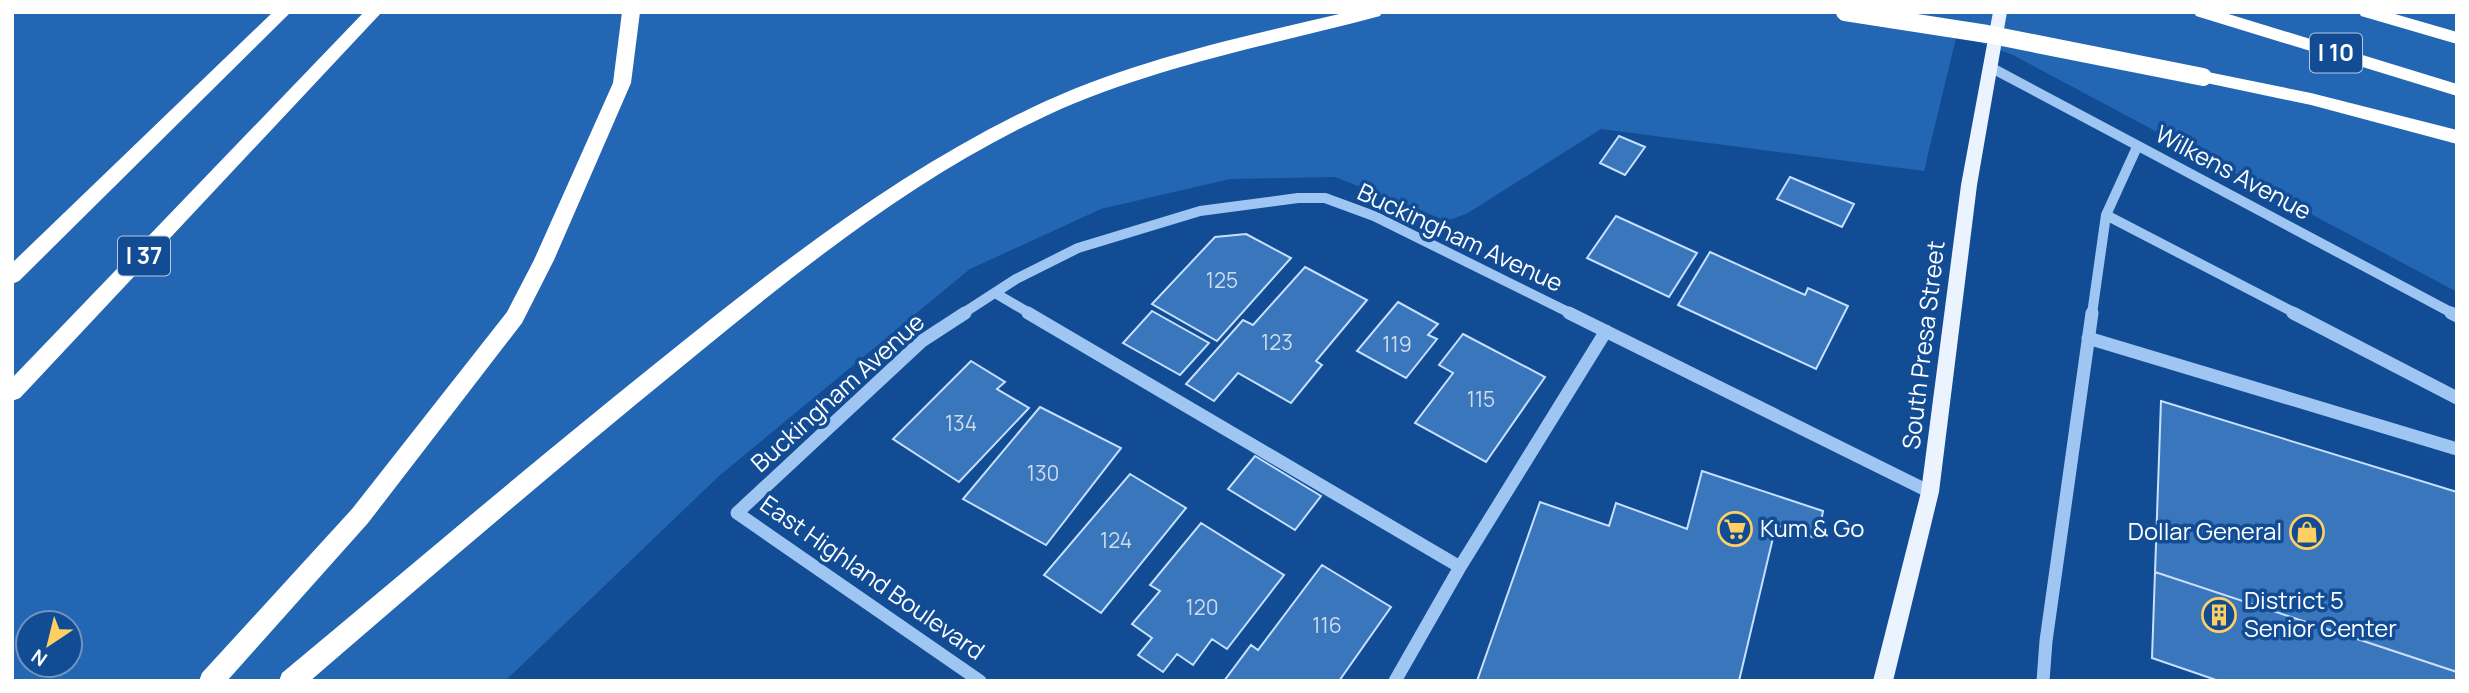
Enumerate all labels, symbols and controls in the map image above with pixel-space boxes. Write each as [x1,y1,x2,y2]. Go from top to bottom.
road number: I 10 [2310,34,2362,72]
street label: Wilkens Avenue [2150,117,2318,227]
street label: Buckingham Avenue [1353,175,1569,299]
road number: I 37 [118,236,170,276]
street label: South Presa Street [1893,239,1952,451]
house number: 125 [1206,266,1238,294]
street label: Buckingham Avenue [743,305,931,479]
house number: 123 [1261,328,1293,356]
house number: 119 [1382,330,1412,358]
house number: 115 [1467,385,1495,413]
house number: 134 [945,409,977,437]
house number: 130 [1027,459,1059,487]
street label: East Highland Boulevard [754,487,991,667]
supermarket icon: Kum & Go [1716,510,1754,548]
place label: Kum & Go [1760,511,1864,544]
shop icon: Dollar General [2288,513,2326,551]
place label: Dollar General [2128,514,2282,547]
house number: 124 [1100,526,1132,554]
place label: District 5 Senior Center [2244,583,2397,644]
house number: 120 [1186,593,1218,621]
building icon: District 5 Senior Center [2200,596,2238,634]
north arrow [14,609,84,679]
house number: 116 [1312,611,1342,639]
text: N [26,643,52,672]

